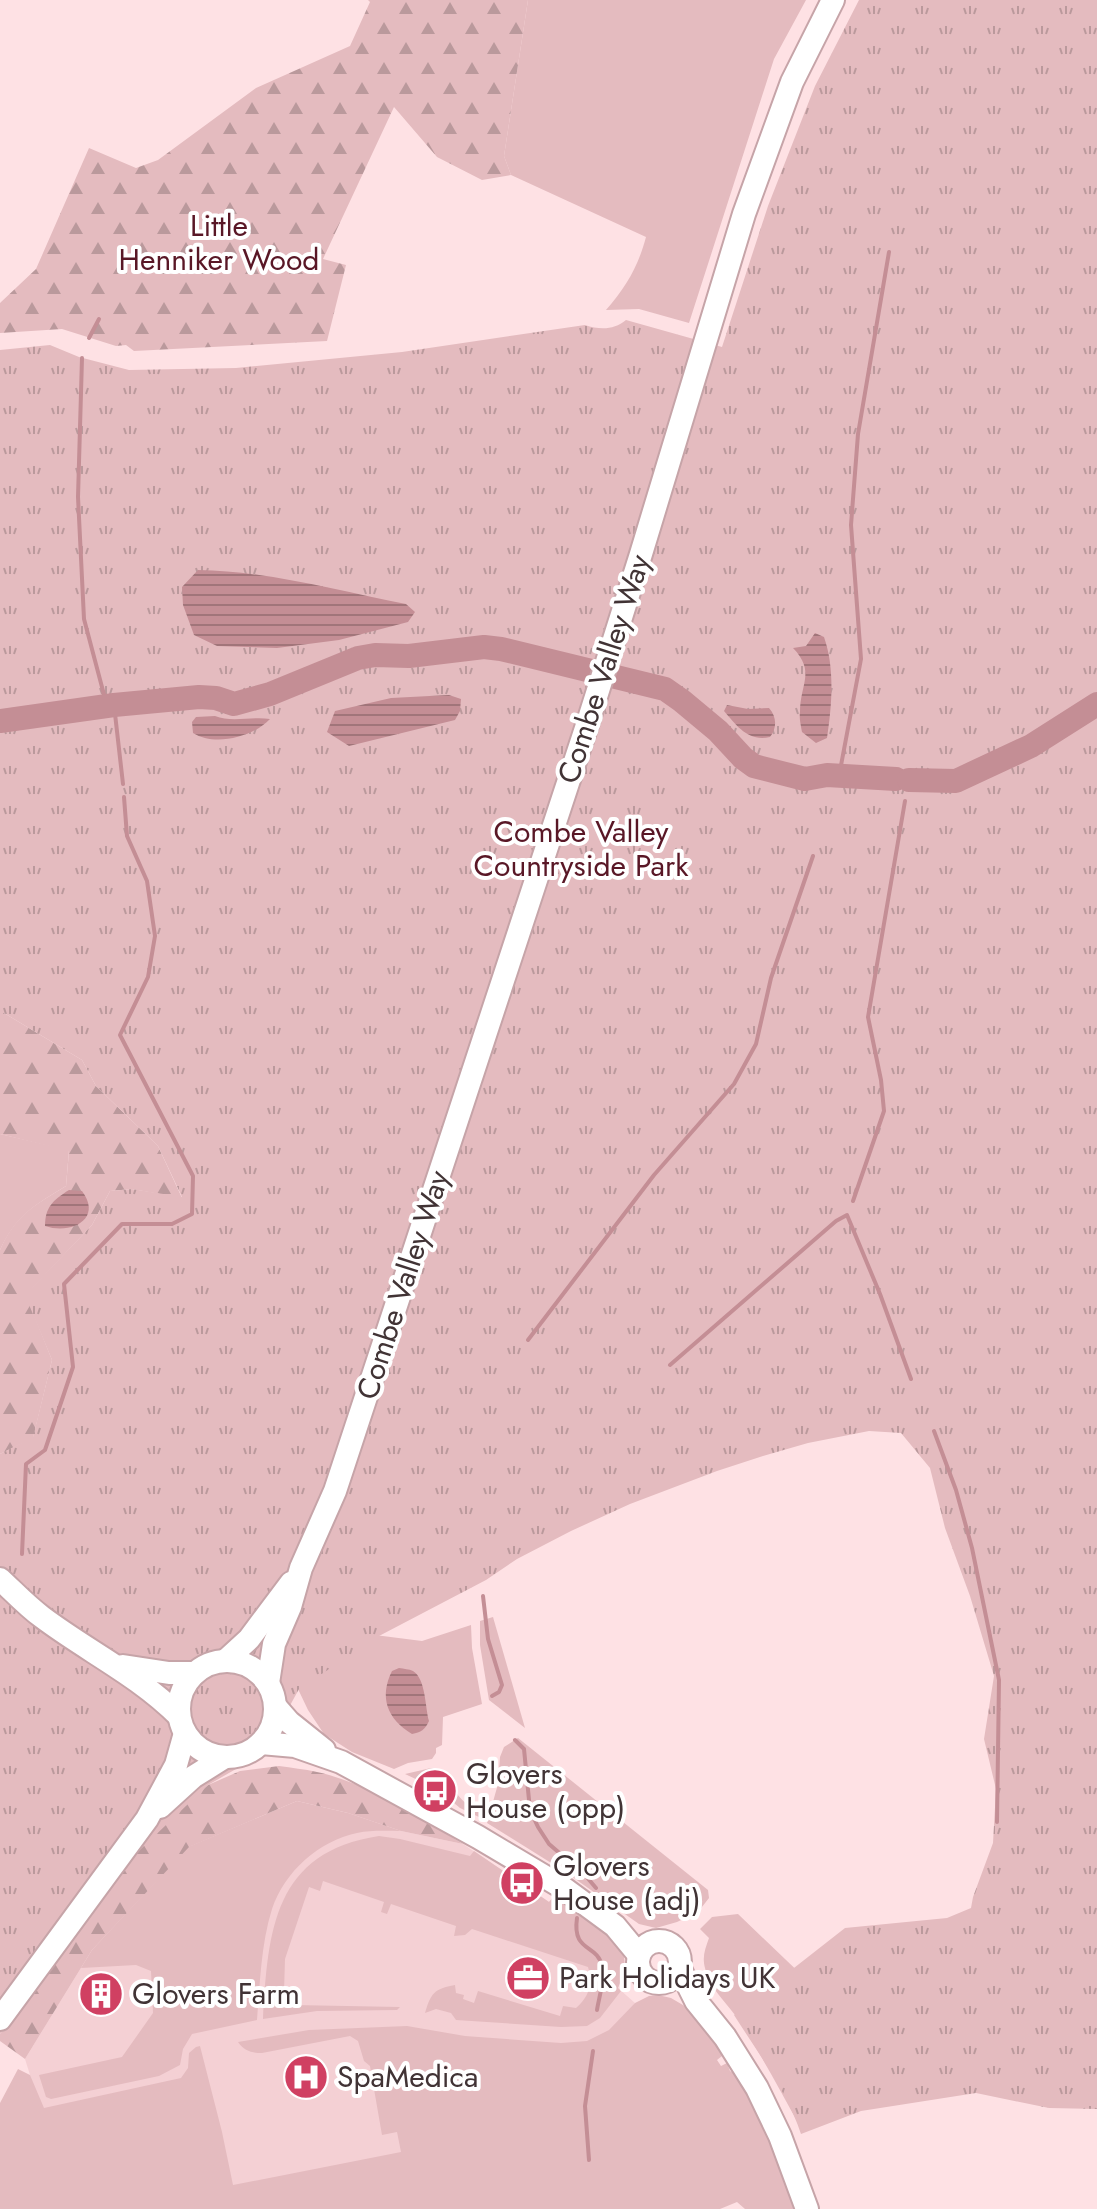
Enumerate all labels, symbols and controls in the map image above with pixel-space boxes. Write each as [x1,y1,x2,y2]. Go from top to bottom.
park label: Little Henniker Wood [119,204,319,281]
street label: Combe Valley Way [546,548,661,789]
park label: Combe Valley Countryside Park [474,810,689,887]
street label: Combe Valley Way [345,1164,460,1405]
place label: Glovers House (opp) [466,1752,625,1829]
bus stop icon: Glovers House (opp) [411,1767,459,1815]
place label: Glovers House (adj) [553,1844,701,1921]
bus stop icon: Glovers House (adj) [498,1859,546,1907]
office icon: Park Holidays UK [504,1954,552,2002]
place label: Park Holidays UK [559,1956,775,1999]
building icon: Glovers Farm [77,1970,125,2018]
place label: Glovers Farm [132,1972,300,2015]
hospital icon: SpaMedica [282,2053,330,2101]
place label: SpaMedica [337,2055,478,2098]

